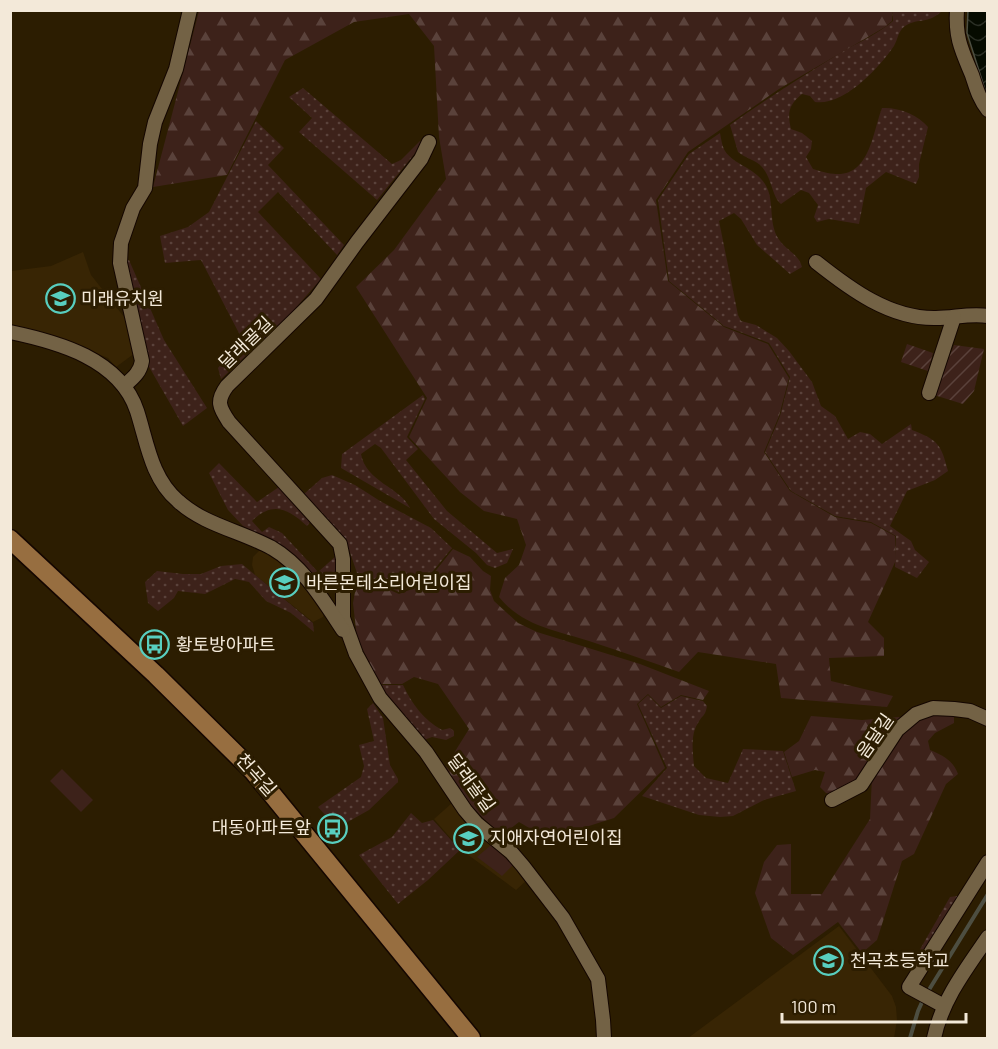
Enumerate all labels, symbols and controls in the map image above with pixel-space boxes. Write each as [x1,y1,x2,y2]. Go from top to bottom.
school or university icon: 미래유치원 [44,283,76,315]
place label: 미래유치원 [81,287,164,309]
street label: 달래골길 [214,311,277,373]
school or university icon: 바른몬테소리어린이집 [269,567,301,599]
place label: 바른몬테소리어린이집 [306,571,472,593]
bus stop icon: 황토방아파트 [139,629,171,661]
place label: 황토방아파트 [176,633,275,655]
street label: 음달길 [851,709,897,762]
street label: 천곡길 [232,749,282,800]
street label: 달래골길 [443,749,500,816]
bus stop icon: 대동아파트앞 [316,812,348,844]
place label: 대동아파트앞 [212,816,311,838]
school or university icon: 지애자연어린이집 [453,822,485,854]
place label: 지애자연어린이집 [490,826,622,848]
school or university icon: 천곡초등학교 [813,945,845,977]
place label: 천곡초등학교 [850,949,949,971]
scale bar [782,986,966,1024]
text: 100 m [791,995,836,1017]

